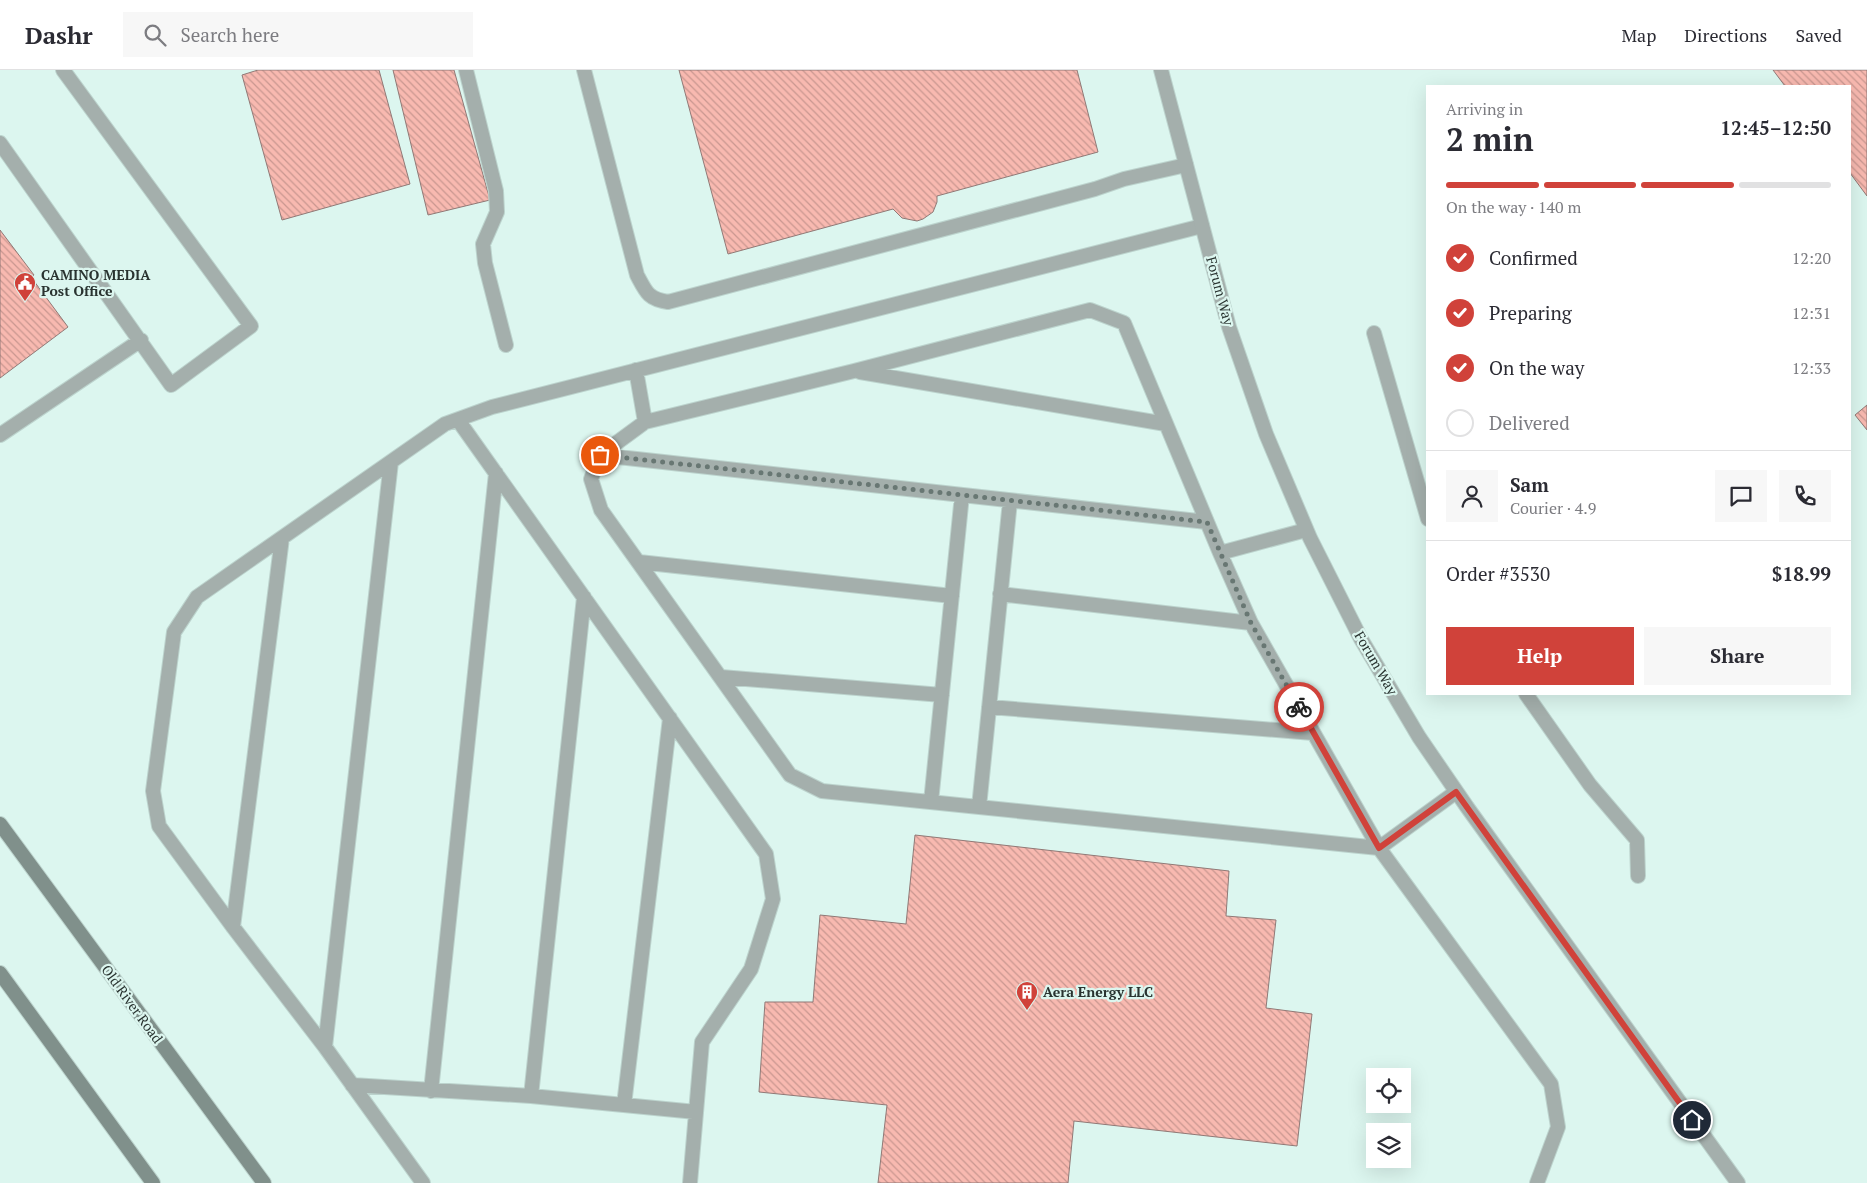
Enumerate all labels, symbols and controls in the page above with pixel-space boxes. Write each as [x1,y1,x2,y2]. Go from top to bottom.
search box [123,12,473,57]
text: Dashr [25,19,93,51]
icon: search [141,21,169,49]
text: Search here [181,22,279,47]
text: Map [1621,23,1656,47]
text: Directions [1684,23,1767,47]
text: Saved [1795,23,1842,47]
text: Arriving in [1446,98,1523,120]
text: 12:45–12:50 [1720,115,1831,140]
text: 2 min [1446,118,1534,160]
text: On the way · 140 m [1446,196,1581,218]
icon: check [1446,244,1474,272]
text: Confirmed [1489,245,1578,270]
text: 12:20 [1792,247,1831,269]
street label: Forum Way [1202,254,1239,328]
place label: CAMINO MEDIA Post Office [41,265,151,300]
public building icon: CAMINO MEDIA Post Office [13,271,37,302]
icon: check [1446,299,1474,327]
text: Preparing [1489,300,1572,325]
text: 12:31 [1792,302,1831,324]
icon: check [1446,354,1474,382]
text: On the way [1489,355,1584,380]
text: 12:33 [1792,357,1831,379]
text: Delivered [1489,410,1570,435]
pin [579,434,621,476]
icon: bag [586,441,614,469]
button: person [1446,470,1498,522]
button: chat [1715,470,1767,522]
button: phone [1779,470,1831,522]
text: Sam [1510,472,1549,497]
text: Courier · 4.9 [1510,497,1596,519]
text: Order #3530 [1446,561,1550,586]
text: $18.99 [1772,561,1831,586]
street label: Forum Way [1351,627,1403,699]
button: Help [1446,627,1634,685]
button: Share [1644,627,1831,685]
courier [1274,682,1324,732]
icon: bike [1285,693,1313,721]
street label: Old River Road [97,961,167,1047]
building icon: Aera Energy LLC [1015,980,1039,1011]
place label: Aera Energy LLC [1043,982,1153,1001]
map controls [1366,1068,1411,1168]
button: locate [1366,1068,1411,1113]
pin [1671,1099,1713,1141]
icon: home [1678,1106,1706,1134]
button: layers [1366,1123,1411,1168]

